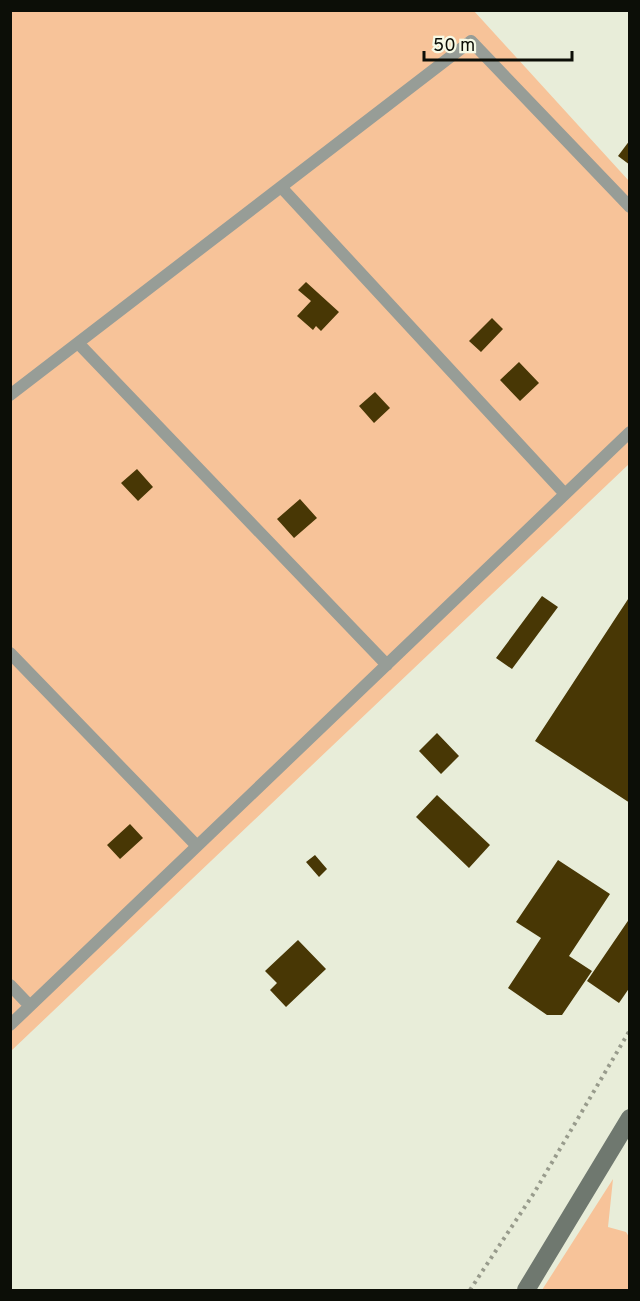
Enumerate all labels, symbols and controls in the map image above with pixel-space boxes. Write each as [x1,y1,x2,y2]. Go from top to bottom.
scale bar [424,24,572,62]
text: 50 m [433,35,475,58]

